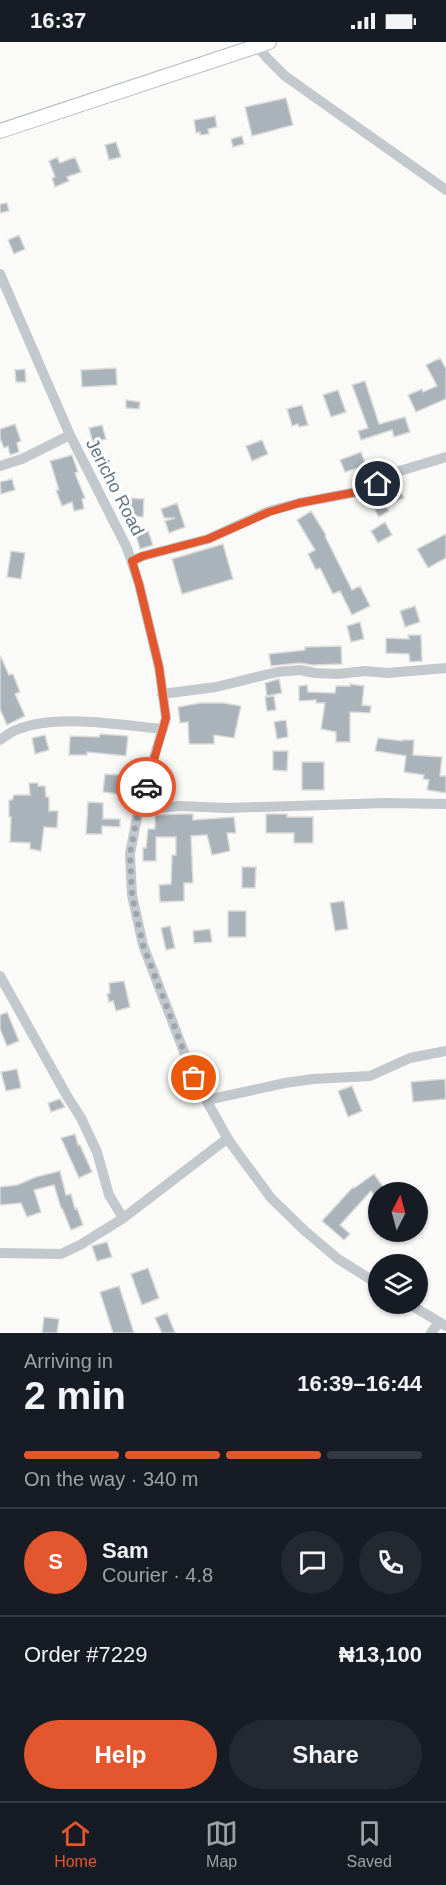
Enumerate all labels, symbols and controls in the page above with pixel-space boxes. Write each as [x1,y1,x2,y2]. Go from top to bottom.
text: 16:37 [30,8,86,33]
street label: Jericho Road [82,435,148,539]
pin [352,458,403,509]
icon: home [361,467,394,500]
courier [116,757,176,817]
icon: car [130,771,163,804]
pin [168,1052,219,1103]
icon: bag [177,1061,210,1094]
north arrow [368,1182,428,1242]
map controls [368,1182,428,1314]
button: layers [368,1254,428,1314]
text: Arriving in [24,1350,113,1372]
text: 16:39–16:44 [297,1371,422,1396]
text: 2 min [24,1374,126,1417]
text: On the way · 340 m [24,1468,199,1490]
button: chat [281,1531,344,1594]
button: phone [359,1531,422,1594]
text: Sam [102,1538,148,1563]
text: S [48,1549,63,1574]
text: Courier · 4.8 [102,1564,213,1586]
text: Order #7229 [24,1642,148,1667]
text: ₦13,100 [339,1642,422,1667]
button: Help [24,1720,217,1789]
button: Share [229,1720,422,1789]
tab: Home [54,1817,97,1871]
tab: Map [205,1817,238,1871]
tab: Saved [346,1817,392,1871]

